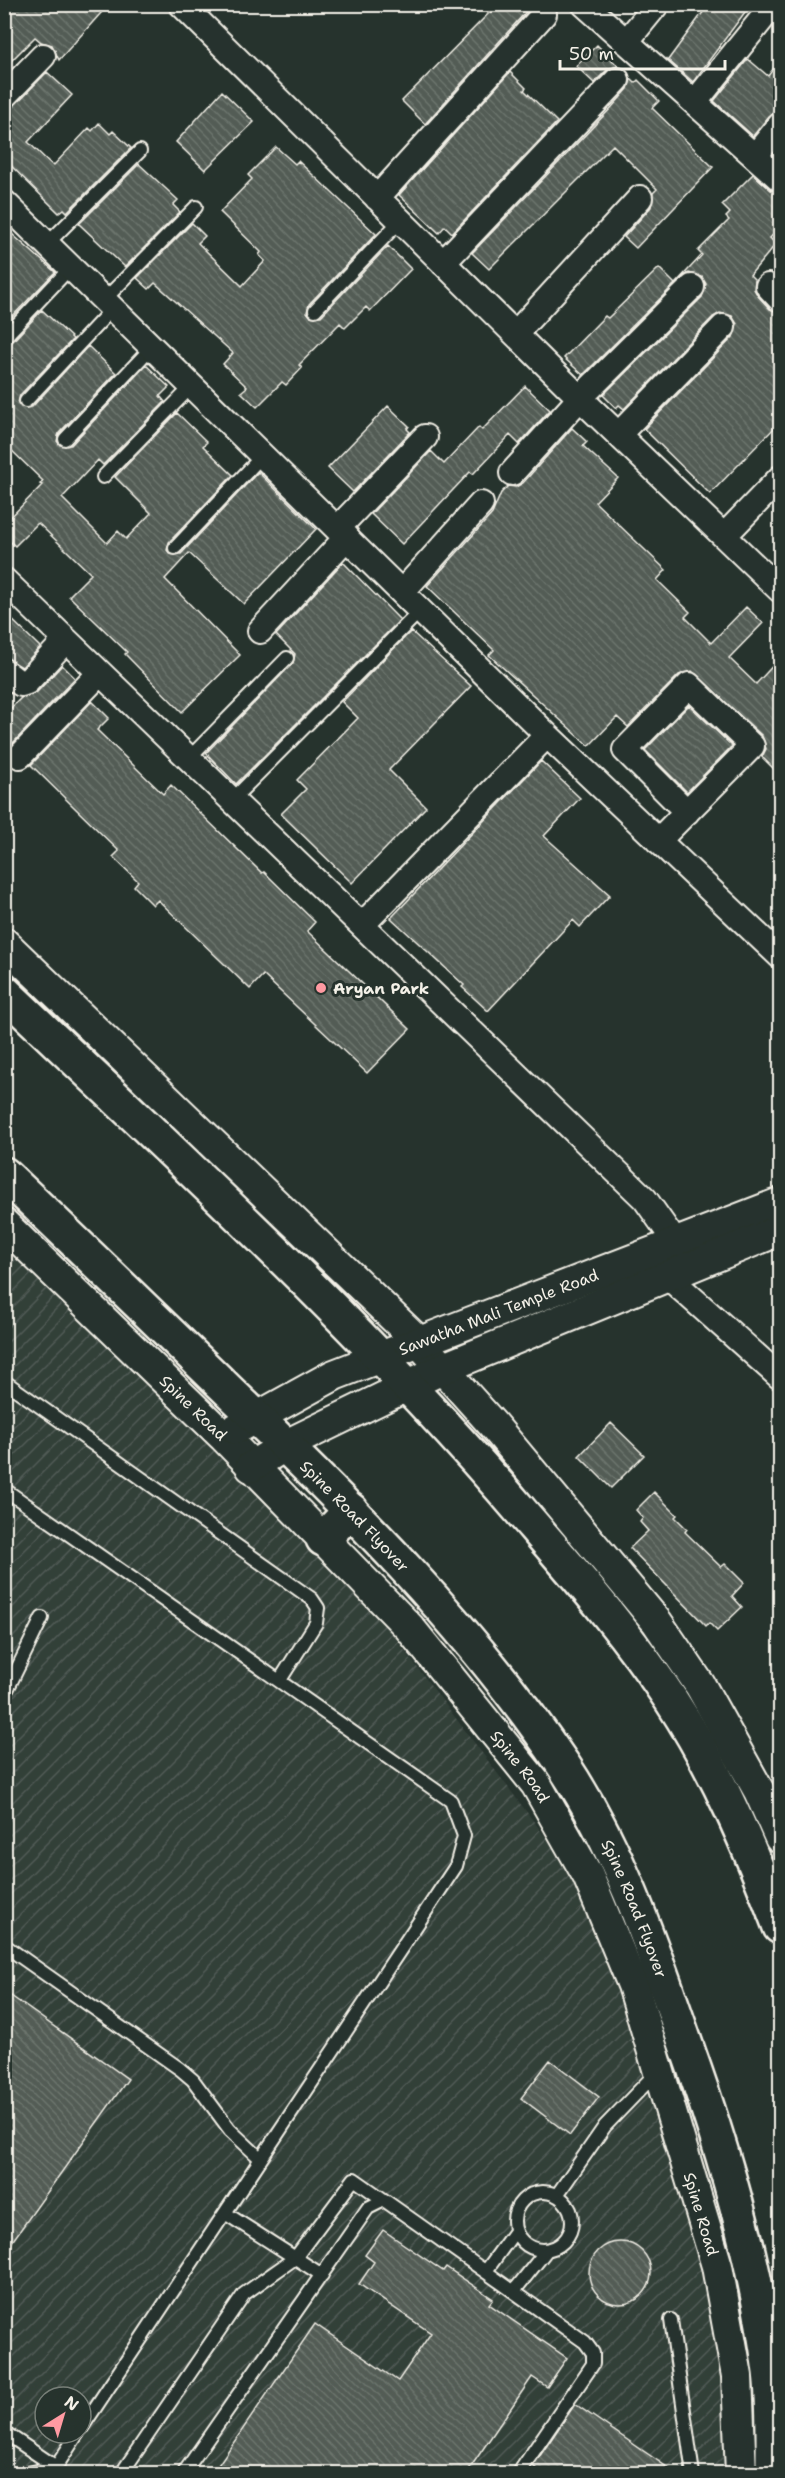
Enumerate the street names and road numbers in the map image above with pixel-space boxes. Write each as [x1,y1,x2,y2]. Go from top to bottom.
street label: Sawatha Mali Temple Road [396,1264,601,1360]
street label: Spine Road [155,1370,232,1446]
street label: Spine Road Flyover [295,1456,414,1577]
street label: Spine Road [486,1726,554,1807]
street label: Spine Road Flyover [596,1836,672,1981]
street label: Spine Road [679,2170,723,2259]

